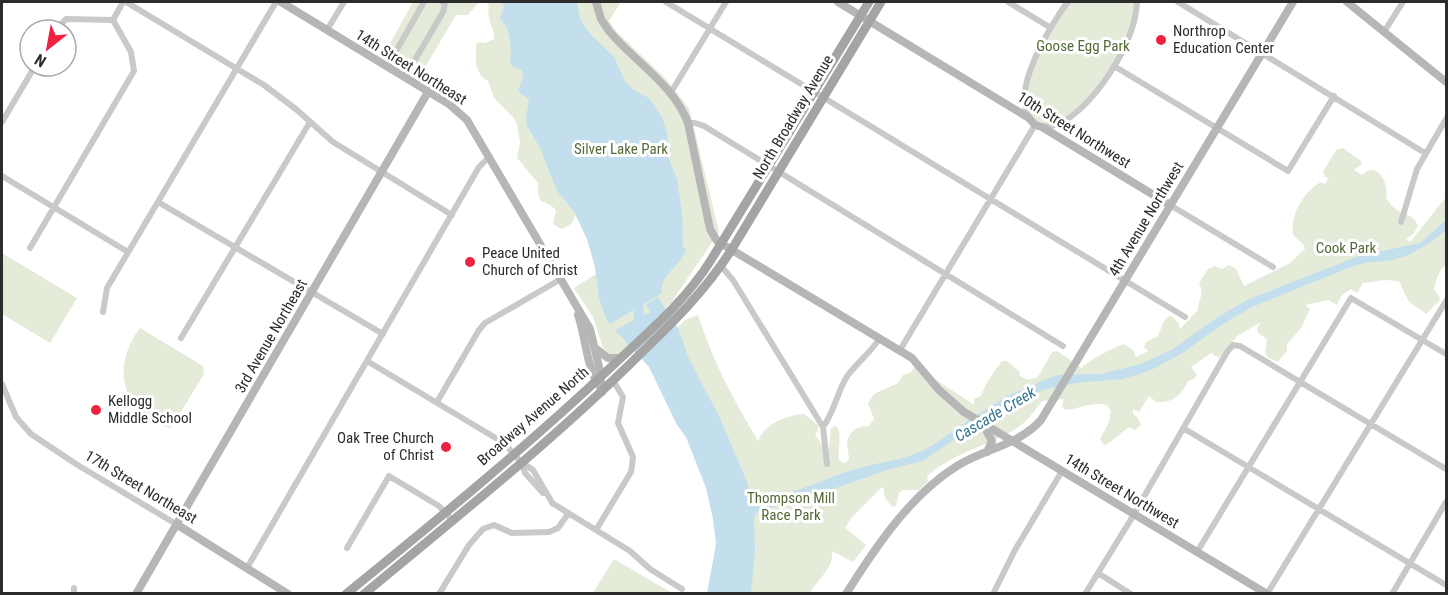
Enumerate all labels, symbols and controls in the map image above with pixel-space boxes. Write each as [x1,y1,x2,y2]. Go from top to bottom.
north arrow [18,18,78,78]
place label: Northrop Education Center [1173,22,1275,57]
street label: 14th Street Northeast [352,26,470,108]
marker: Northrop Education Center [1154,33,1168,47]
park label: Goose Egg Park [1036,37,1130,55]
text: N [31,50,50,71]
street label: North Broadway Avenue [749,52,837,182]
street label: 10th Street Northwest [1014,88,1134,172]
park label: Silver Lake Park [574,140,668,158]
street label: 4th Avenue Northwest [1105,158,1187,280]
park label: Cook Park [1316,239,1376,257]
place label: Peace United Church of Christ [482,244,578,279]
marker: Peace United Church of Christ [463,255,477,269]
street label: 3rd Avenue Northeast [231,276,311,396]
street label: Broadway Avenue North [474,363,592,469]
water label: Cascade Creek [951,382,1040,446]
place label: Kellogg Middle School [108,392,192,427]
marker: Kellogg Middle School [89,403,103,417]
place label: Oak Tree Church of Christ [337,429,434,464]
marker: Oak Tree Church of Christ [439,440,453,454]
street label: 17th Street Northeast [82,446,200,528]
street label: 14th Street Northwest [1062,450,1182,532]
park label: Thompson Mill Race Park [747,489,835,524]

